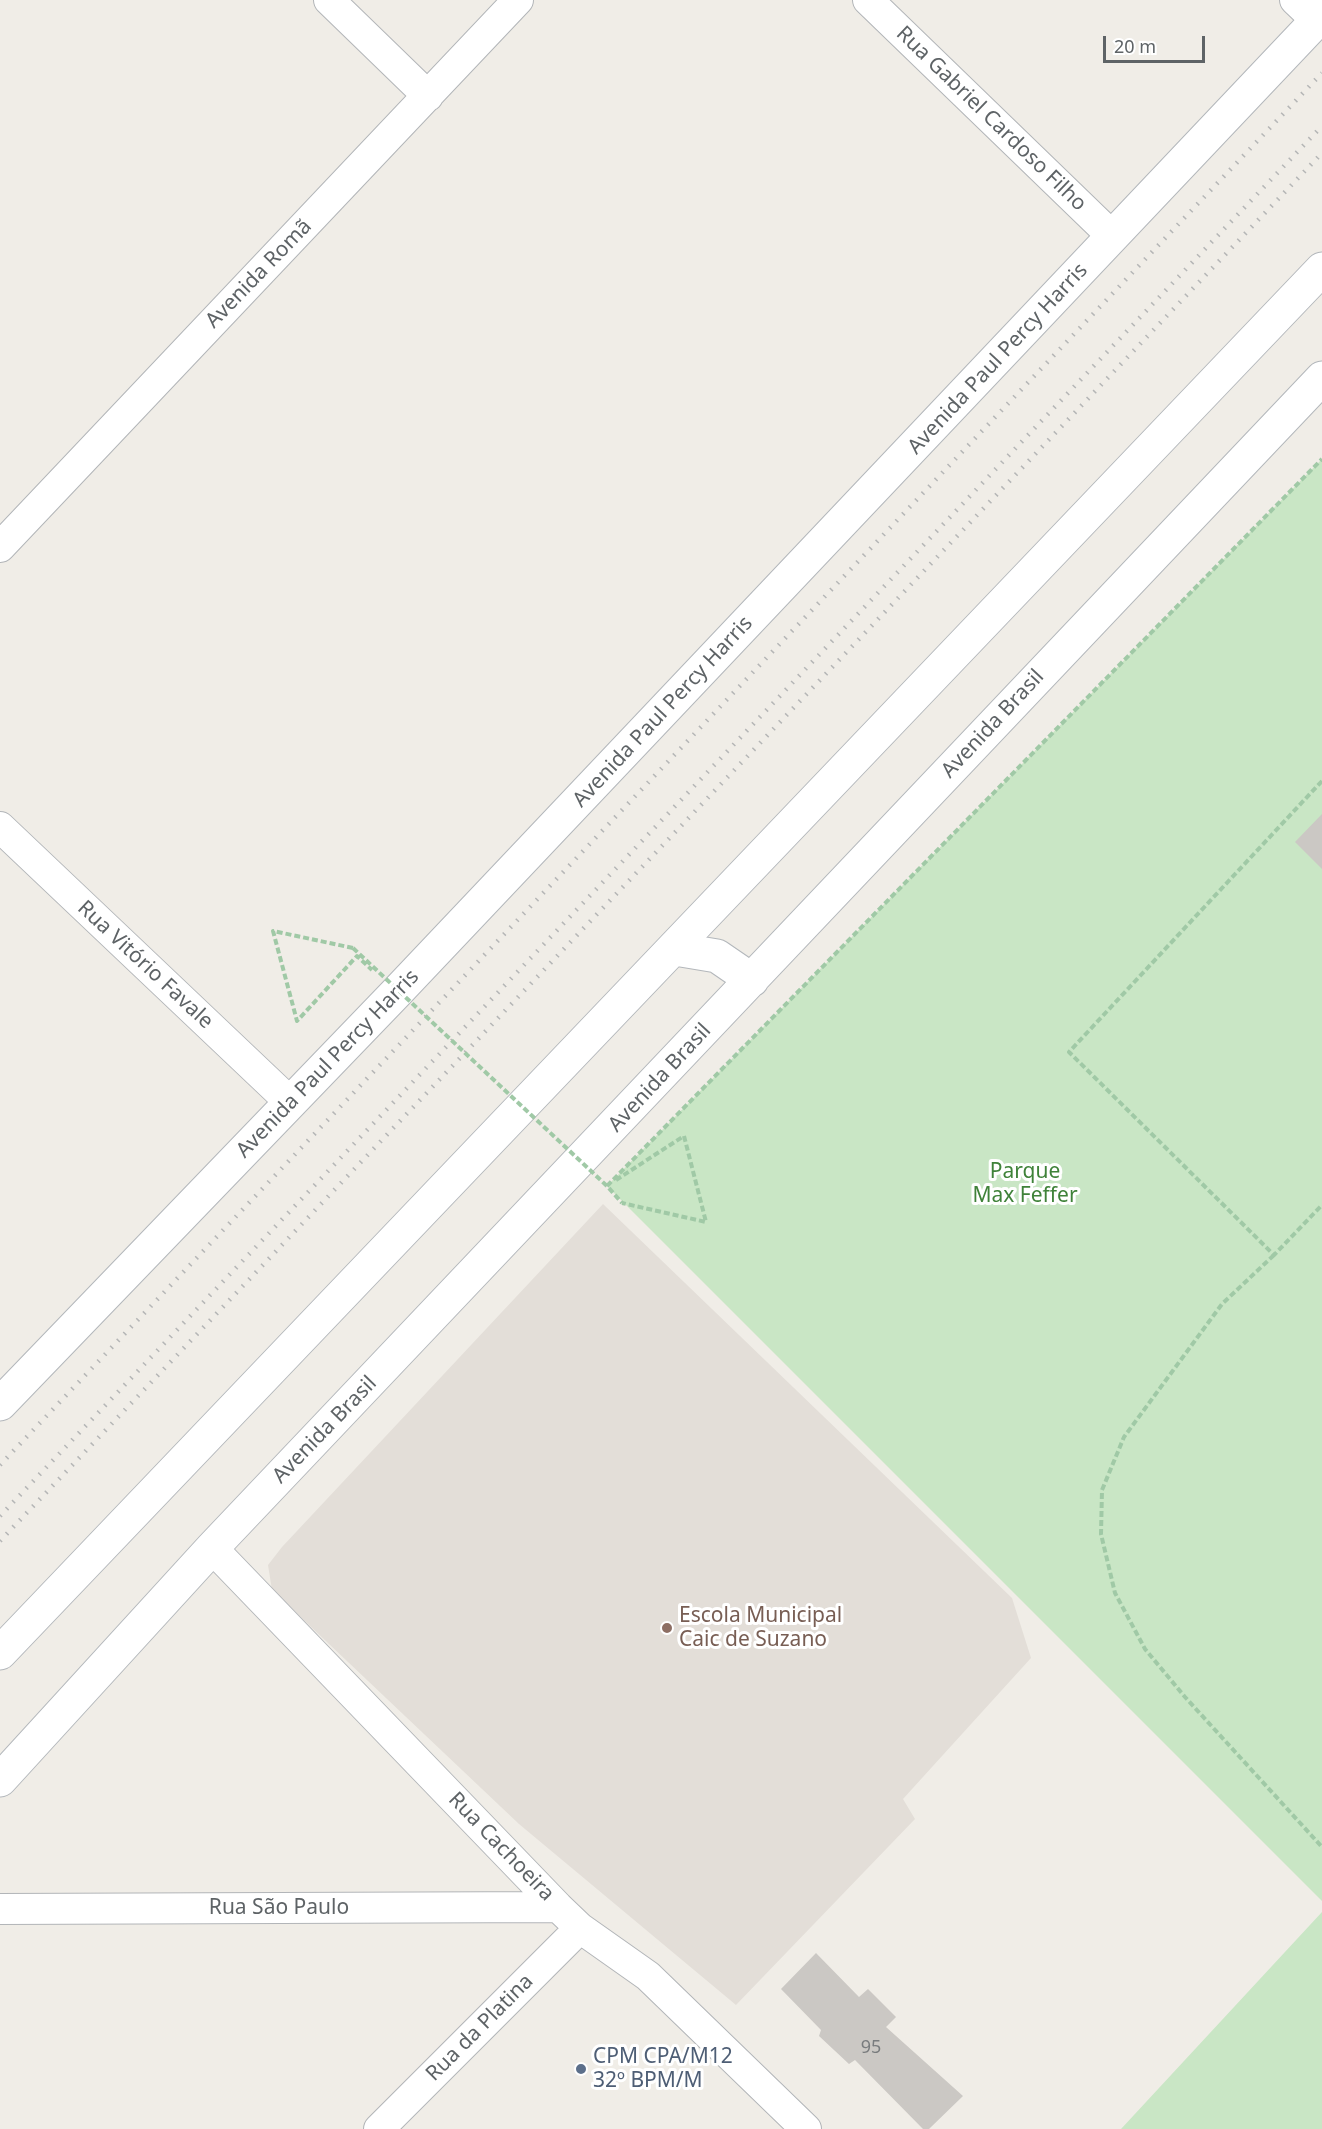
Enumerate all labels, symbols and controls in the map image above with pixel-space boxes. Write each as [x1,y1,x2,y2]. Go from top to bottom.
street label: Rua Gabriel Cardoso Filho [891,21,1091,217]
scale bar [1106,24,1208,62]
text: 20 m [1114,34,1156,58]
street label: Avenida Romã [201,214,317,334]
street label: Avenida Paul Percy Harris [903,258,1093,460]
street label: Avenida Paul Percy Harris [568,611,758,813]
street label: Avenida Brasil [936,665,1050,783]
street label: Rua Vitório Favale [72,896,218,1034]
street label: Avenida Paul Percy Harris [231,965,425,1163]
street label: Avenida Brasil [603,1019,717,1137]
park label: Parque Max Feffer [972,1159,1078,1209]
street label: Avenida Brasil [268,1371,382,1489]
place label: Escola Municipal Caic de Suzano [679,1603,842,1653]
marker: Escola Municipal Caic de Suzano [660,1621,674,1635]
street label: Rua Cachoeira [443,1787,559,1907]
street label: Rua São Paulo [209,1895,349,1921]
street label: Rua da Platina [421,1969,539,2087]
house number: 95 [861,2037,881,2059]
place label: CPM CPA/M12 32º BPM/M [593,2044,733,2094]
marker: CPM CPA/M12 32º BPM/M [574,2062,588,2076]

